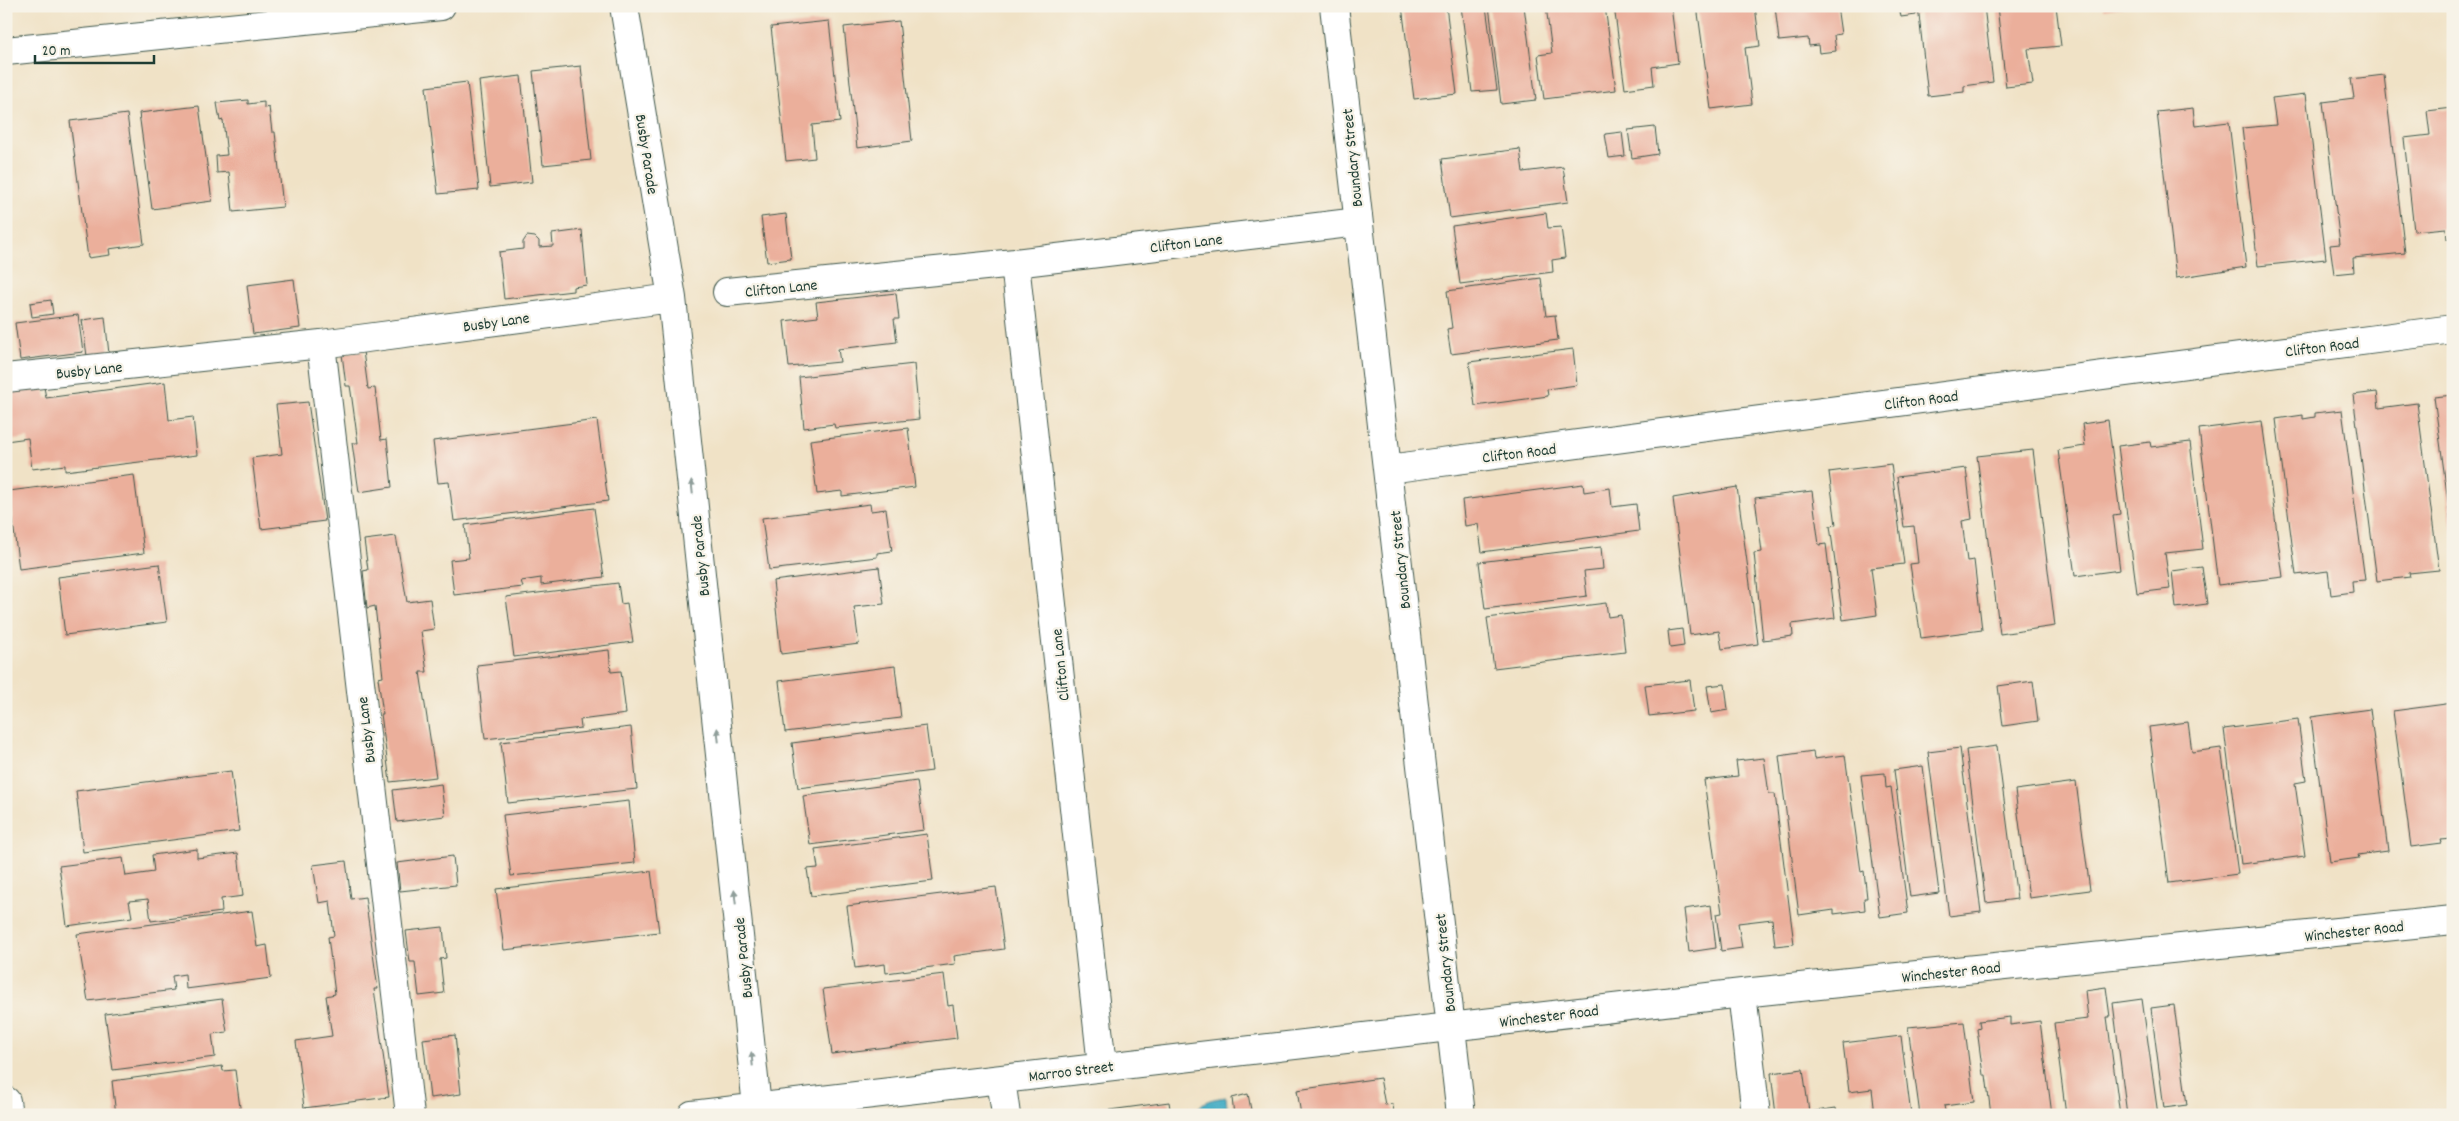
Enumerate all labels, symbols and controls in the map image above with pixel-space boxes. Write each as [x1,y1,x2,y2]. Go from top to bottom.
scale bar [35,32,154,64]
text: 20 m [42,41,70,63]
street label: Boundary Street [1337,107,1370,208]
street label: Busby Parade [628,113,663,196]
street label: Clifton Lane [1149,229,1224,260]
street label: Clifton Lane [744,274,819,305]
street label: Busby Lane [462,307,531,340]
street label: Clifton Road [2284,333,2361,364]
street label: Busby Lane [55,357,124,386]
street label: Clifton Road [1883,386,1960,417]
street label: Clifton Road [1481,439,1558,470]
one-way arrow [688,478,696,494]
street label: Boundary Street [1385,509,1418,610]
street label: Busby Parade [686,514,717,597]
street label: Clifton Lane [1046,627,1077,702]
street label: Busby Lane [352,695,383,764]
one-way arrow [714,727,722,743]
one-way arrow [731,889,739,905]
street label: Boundary Street [1430,912,1463,1013]
street label: Busby Parade [729,916,760,999]
street label: Winchester Road [2304,916,2405,949]
street label: Winchester Road [1901,957,2002,990]
street label: Winchester Road [1499,1000,1600,1035]
one-way arrow [748,1050,756,1066]
street label: Marroo Street [1027,1056,1115,1089]

